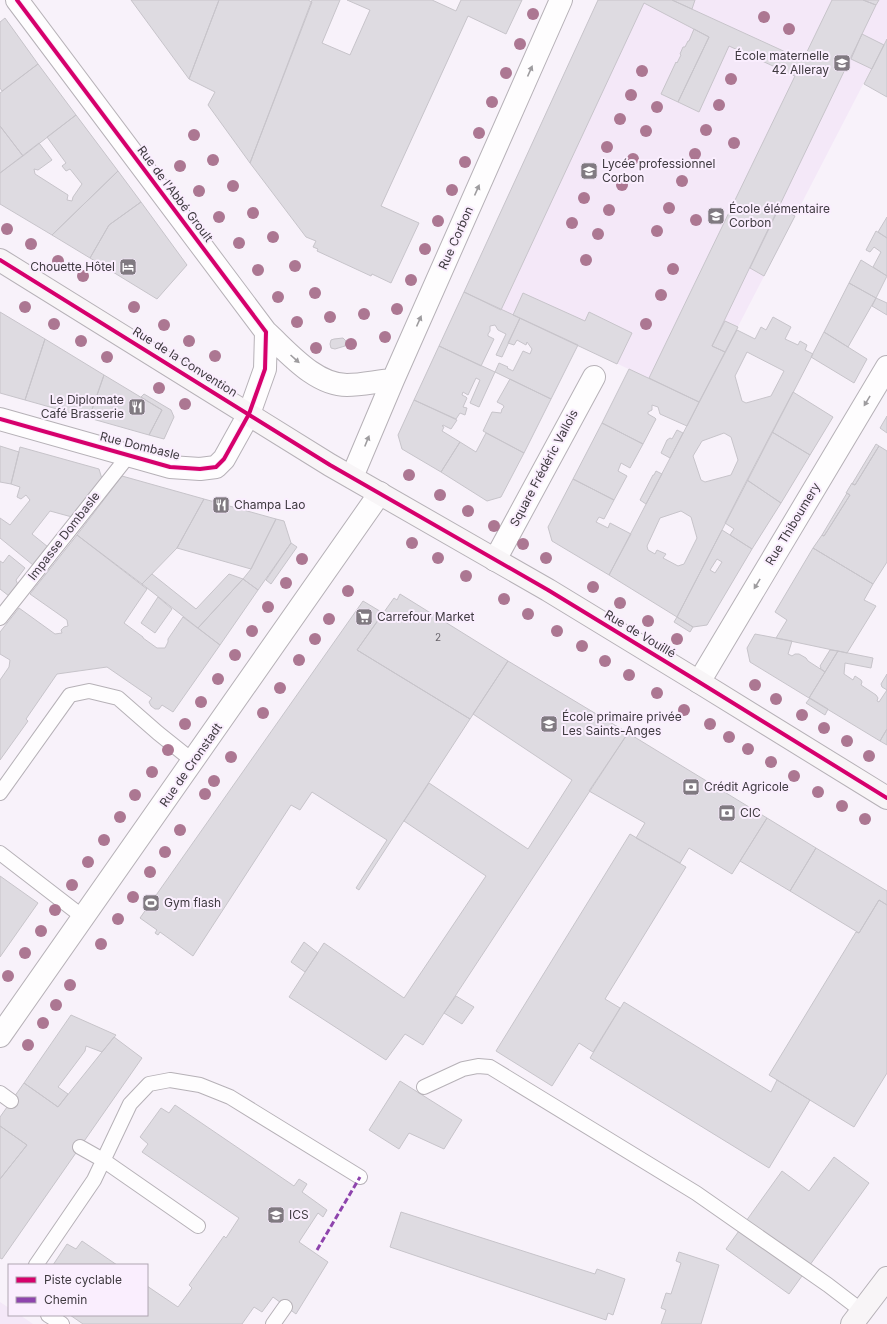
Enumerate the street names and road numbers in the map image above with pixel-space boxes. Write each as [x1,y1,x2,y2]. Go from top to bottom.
street label: Rue de l'Abbé Groult [134,143,216,245]
street label: Rue Corbon [435,204,476,272]
street label: Rue de la Convention [130,323,240,400]
street label: Square Frédéric Vallois [506,407,581,529]
street label: Rue Dombasle [99,428,182,463]
street label: Rue Thiboumery [762,480,823,568]
street label: Impasse Dombasle [25,489,103,583]
street label: Rue de Vouillé [602,606,679,661]
street label: Rue de Cronstadt [156,720,225,809]

